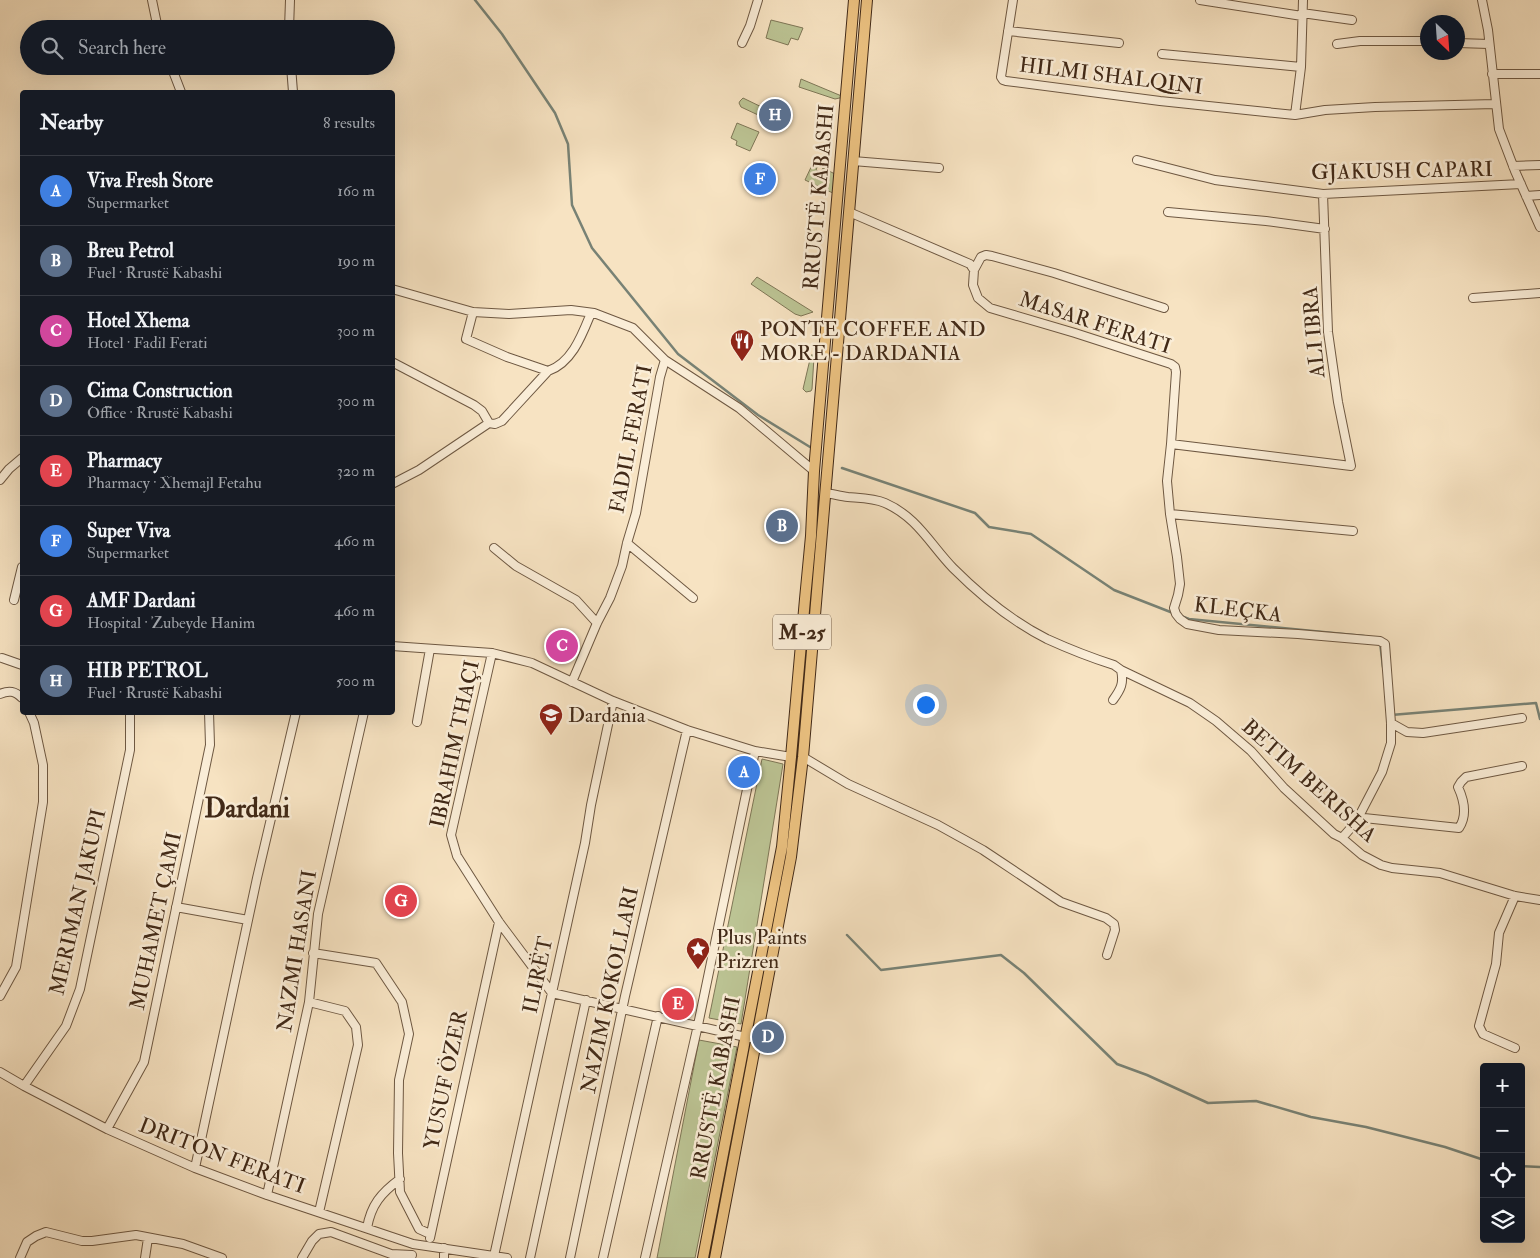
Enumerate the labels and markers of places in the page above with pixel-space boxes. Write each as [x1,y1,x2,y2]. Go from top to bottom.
pin: H [759,96,791,134]
pin: F [744,160,776,198]
place label: PONTE COFFEE AND MORE - DARDANIA [760,316,986,367]
restaurant icon: PONTE COFFEE AND MORE - DARDANIA [729,328,755,362]
pin: B [766,507,798,545]
pin: C [546,627,578,665]
school or university icon: Dardania [538,702,564,736]
place label: Dardania [568,702,646,729]
pin: A [728,753,760,791]
pin: G [385,882,417,920]
place label: Plus Paints Prizren [716,924,807,975]
place icon: Plus Paints Prizren [685,936,711,970]
pin: E [662,985,694,1023]
pin: D [752,1018,784,1056]

